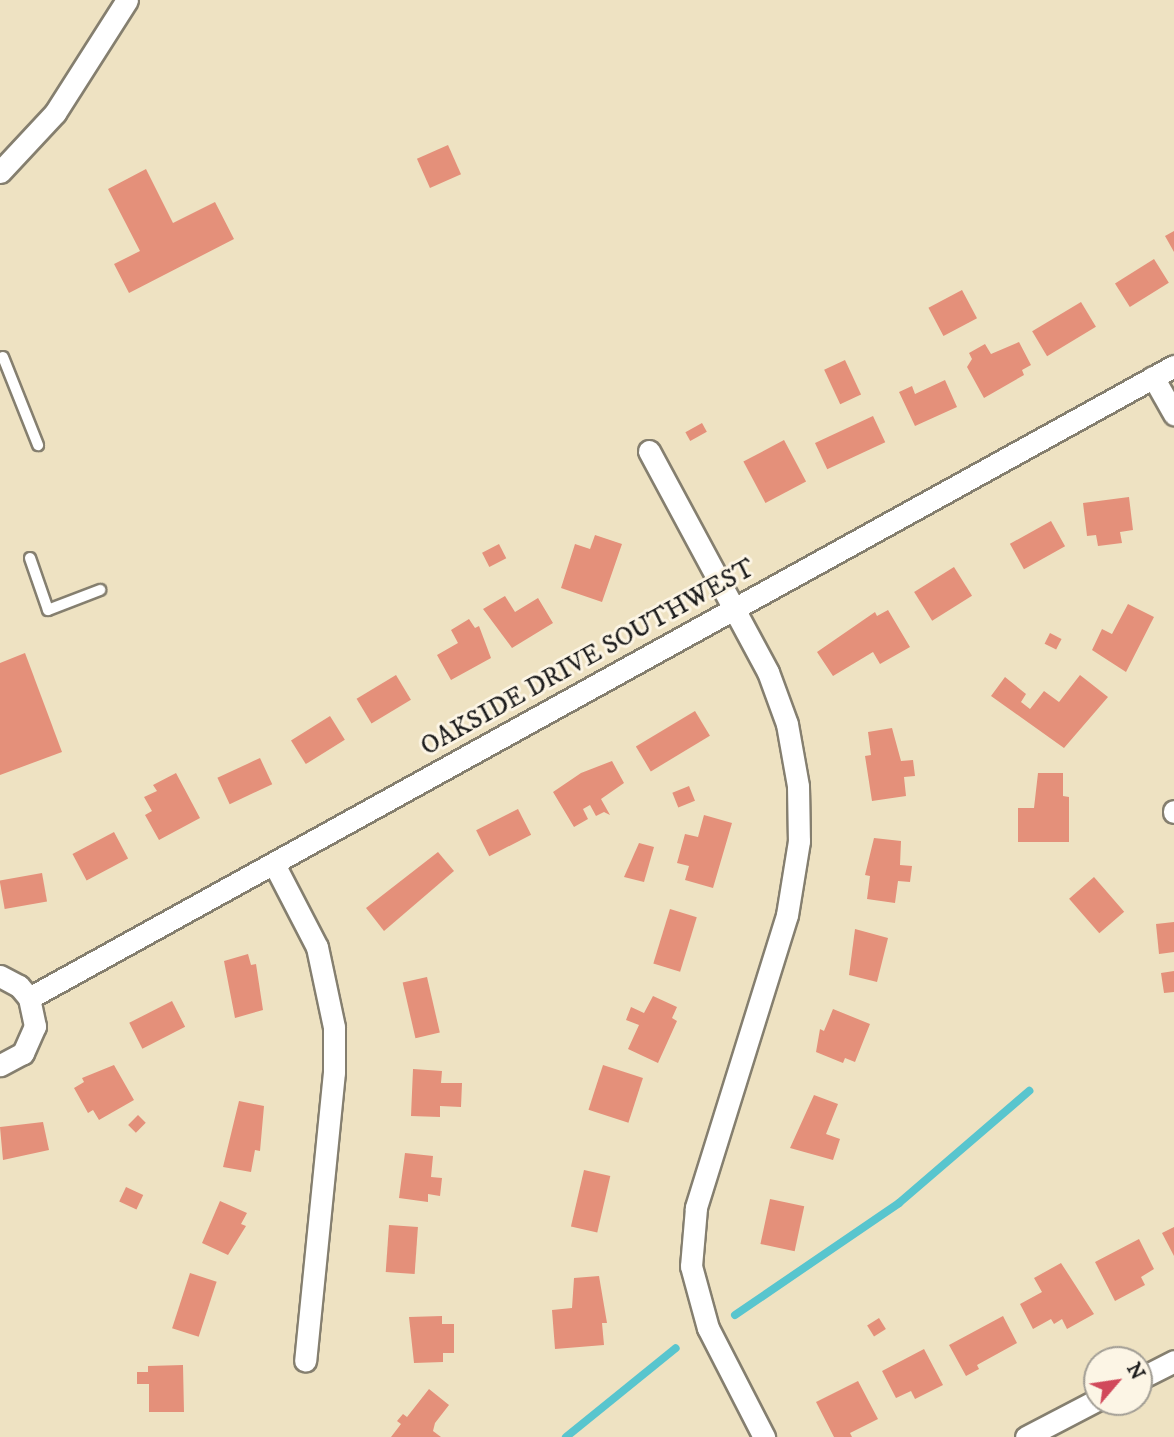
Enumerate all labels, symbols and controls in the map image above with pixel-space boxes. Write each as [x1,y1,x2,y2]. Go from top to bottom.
street label: OAKSIDE DRIVE SOUTHWEST [416,553,760,763]
north arrow [1083,1346,1153,1416]
text: N [1121,1359,1149,1384]

